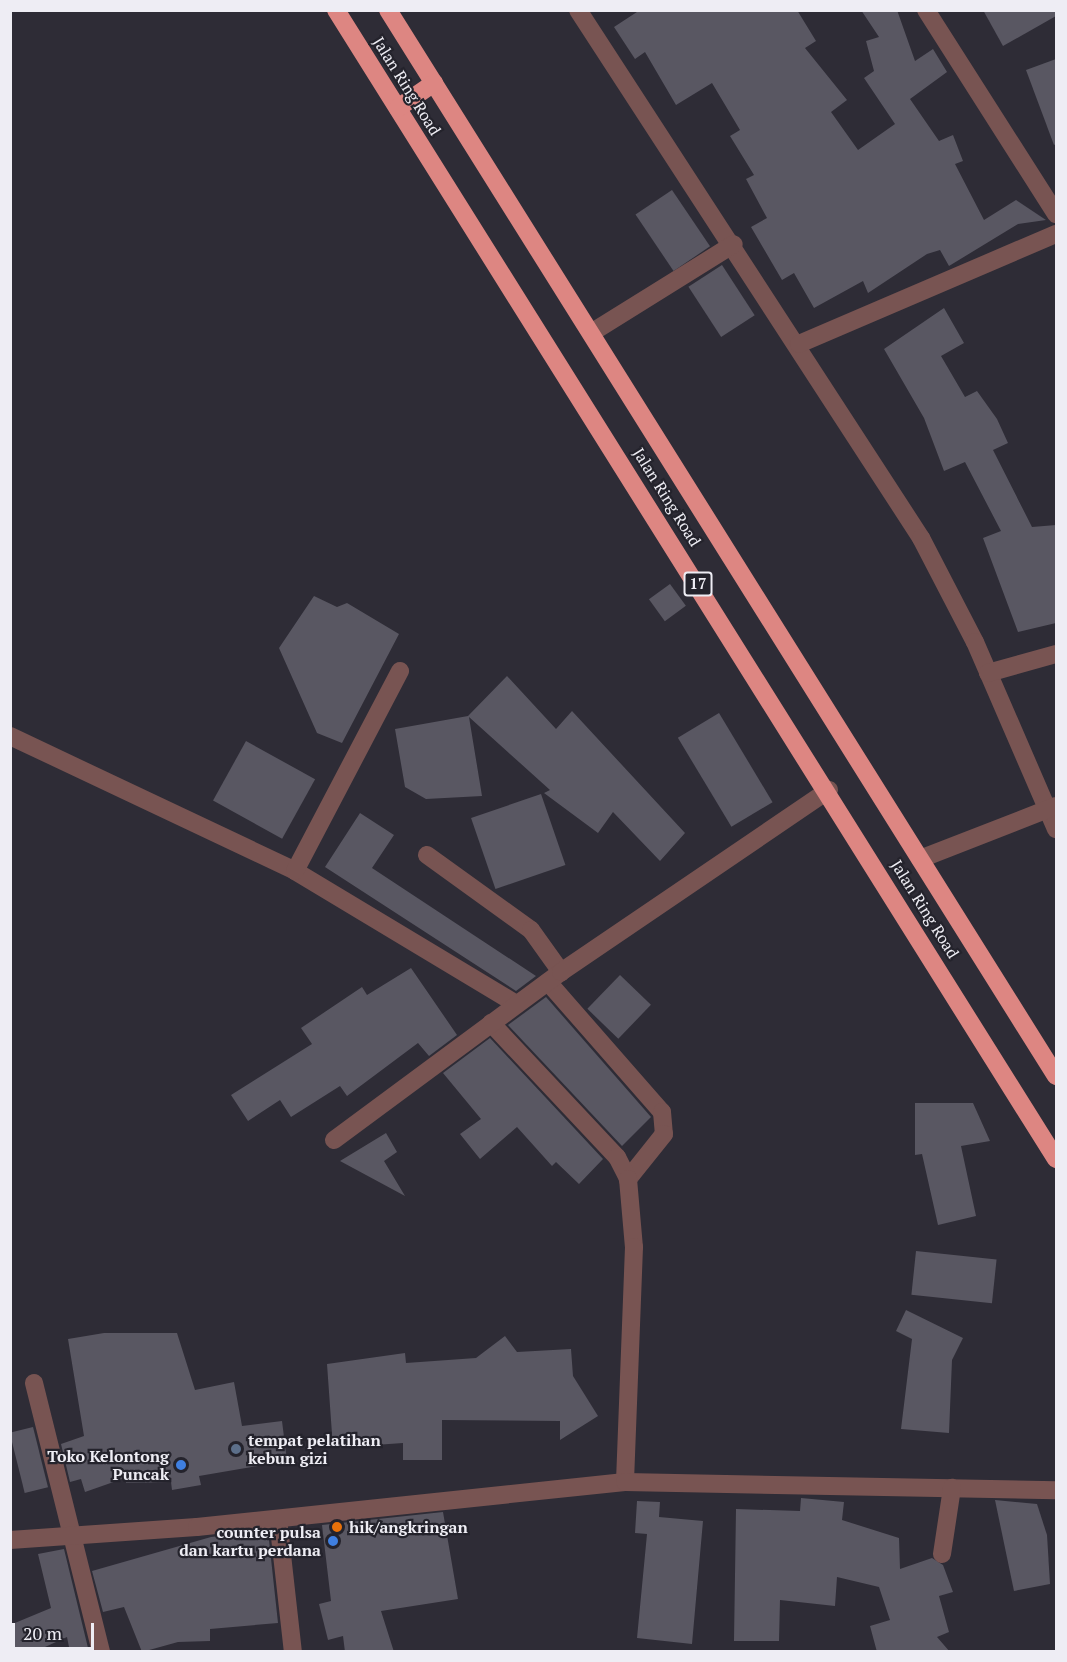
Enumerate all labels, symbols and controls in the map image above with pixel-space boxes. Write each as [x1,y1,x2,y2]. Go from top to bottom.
street label: Jalan Ring Road [369,33,445,139]
street label: Jalan Ring Road [629,444,705,550]
road number: 17 [683,572,713,596]
street label: Jalan Ring Road [887,856,963,962]
place label: tempat pelatihan kebun gizi [248,1430,381,1468]
marker: tempat pelatihan kebun gizi [229,1442,243,1456]
place label: Toko Kelontong Puncak [47,1446,169,1484]
marker: Toko Kelontong Puncak [174,1458,188,1472]
place label: hik/angkringan [349,1517,468,1537]
marker: hik/angkringan [330,1520,344,1534]
place label: counter pulsa dan kartu perdana [179,1522,321,1560]
marker: counter pulsa dan kartu perdana [326,1534,340,1548]
scale bar [15,1611,98,1649]
text: 20 m [23,1621,62,1645]

